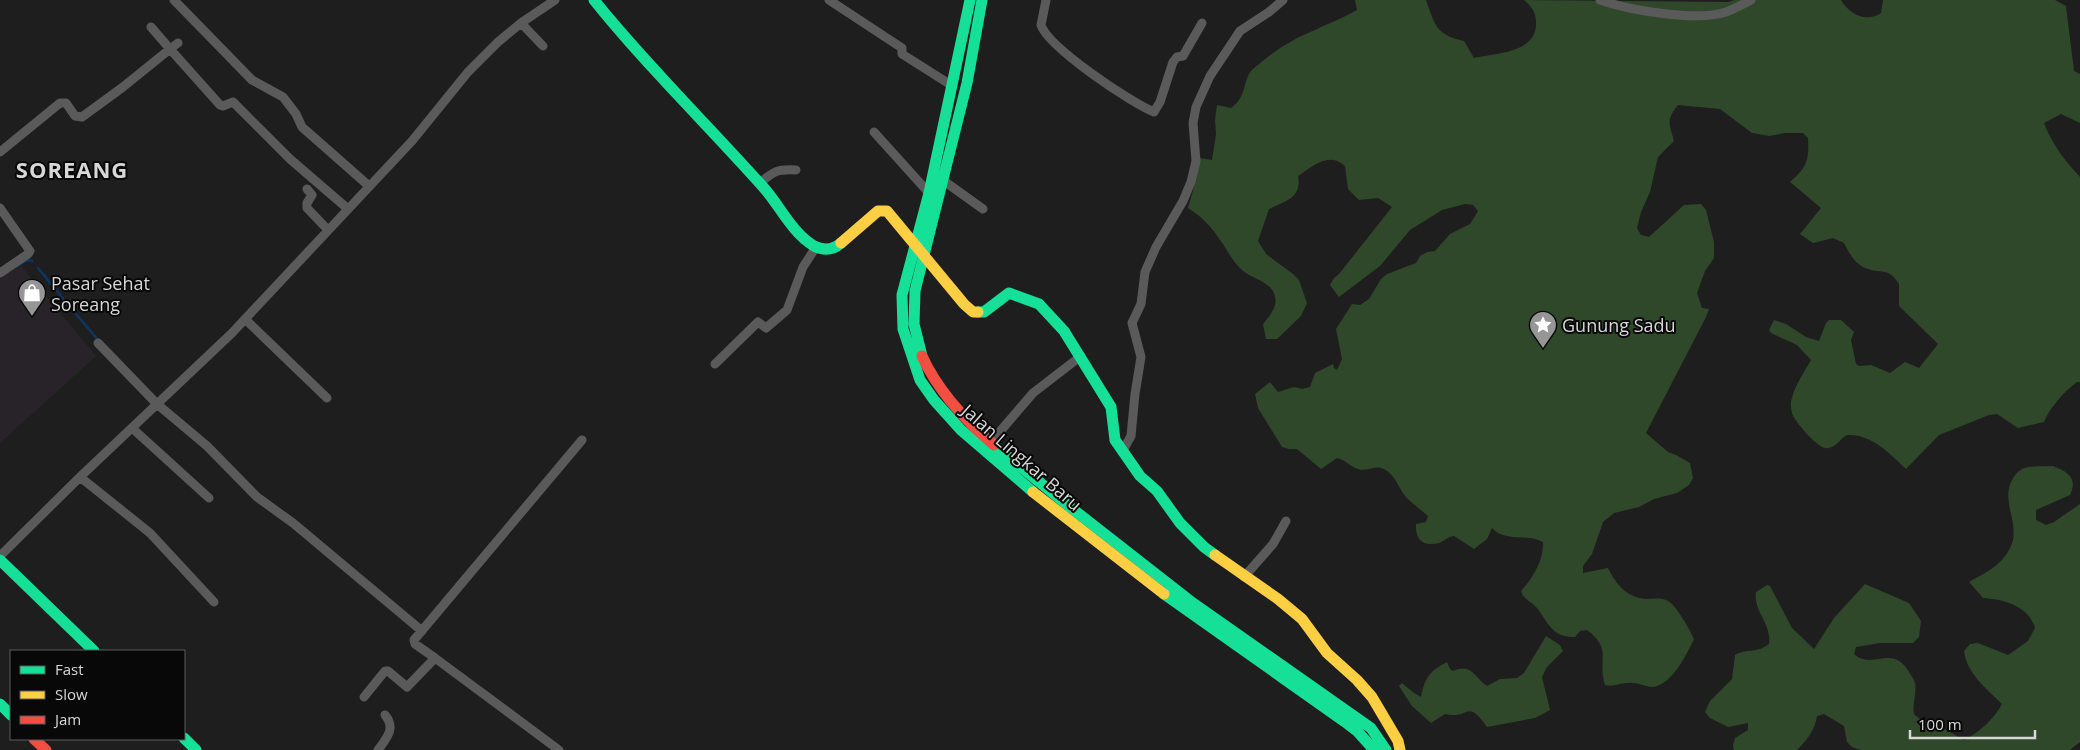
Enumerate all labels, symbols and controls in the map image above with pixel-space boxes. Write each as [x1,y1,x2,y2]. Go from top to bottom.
district label: SOREANG [16,154,128,184]
place label: Pasar Sehat Soreang [51,271,150,316]
shop icon: Pasar Sehat Soreang [17,278,47,317]
place icon: Gunung Sadu [1528,310,1558,349]
place label: Gunung Sadu [1562,313,1676,337]
street label: Jalan Lingkar Baru [955,397,1087,516]
legend [10,650,185,740]
text: Fast [55,659,84,679]
text: Slow [55,684,88,704]
scale bar [1910,708,2035,740]
text: Jam [53,709,81,729]
text: 100 m [1918,714,1962,734]

